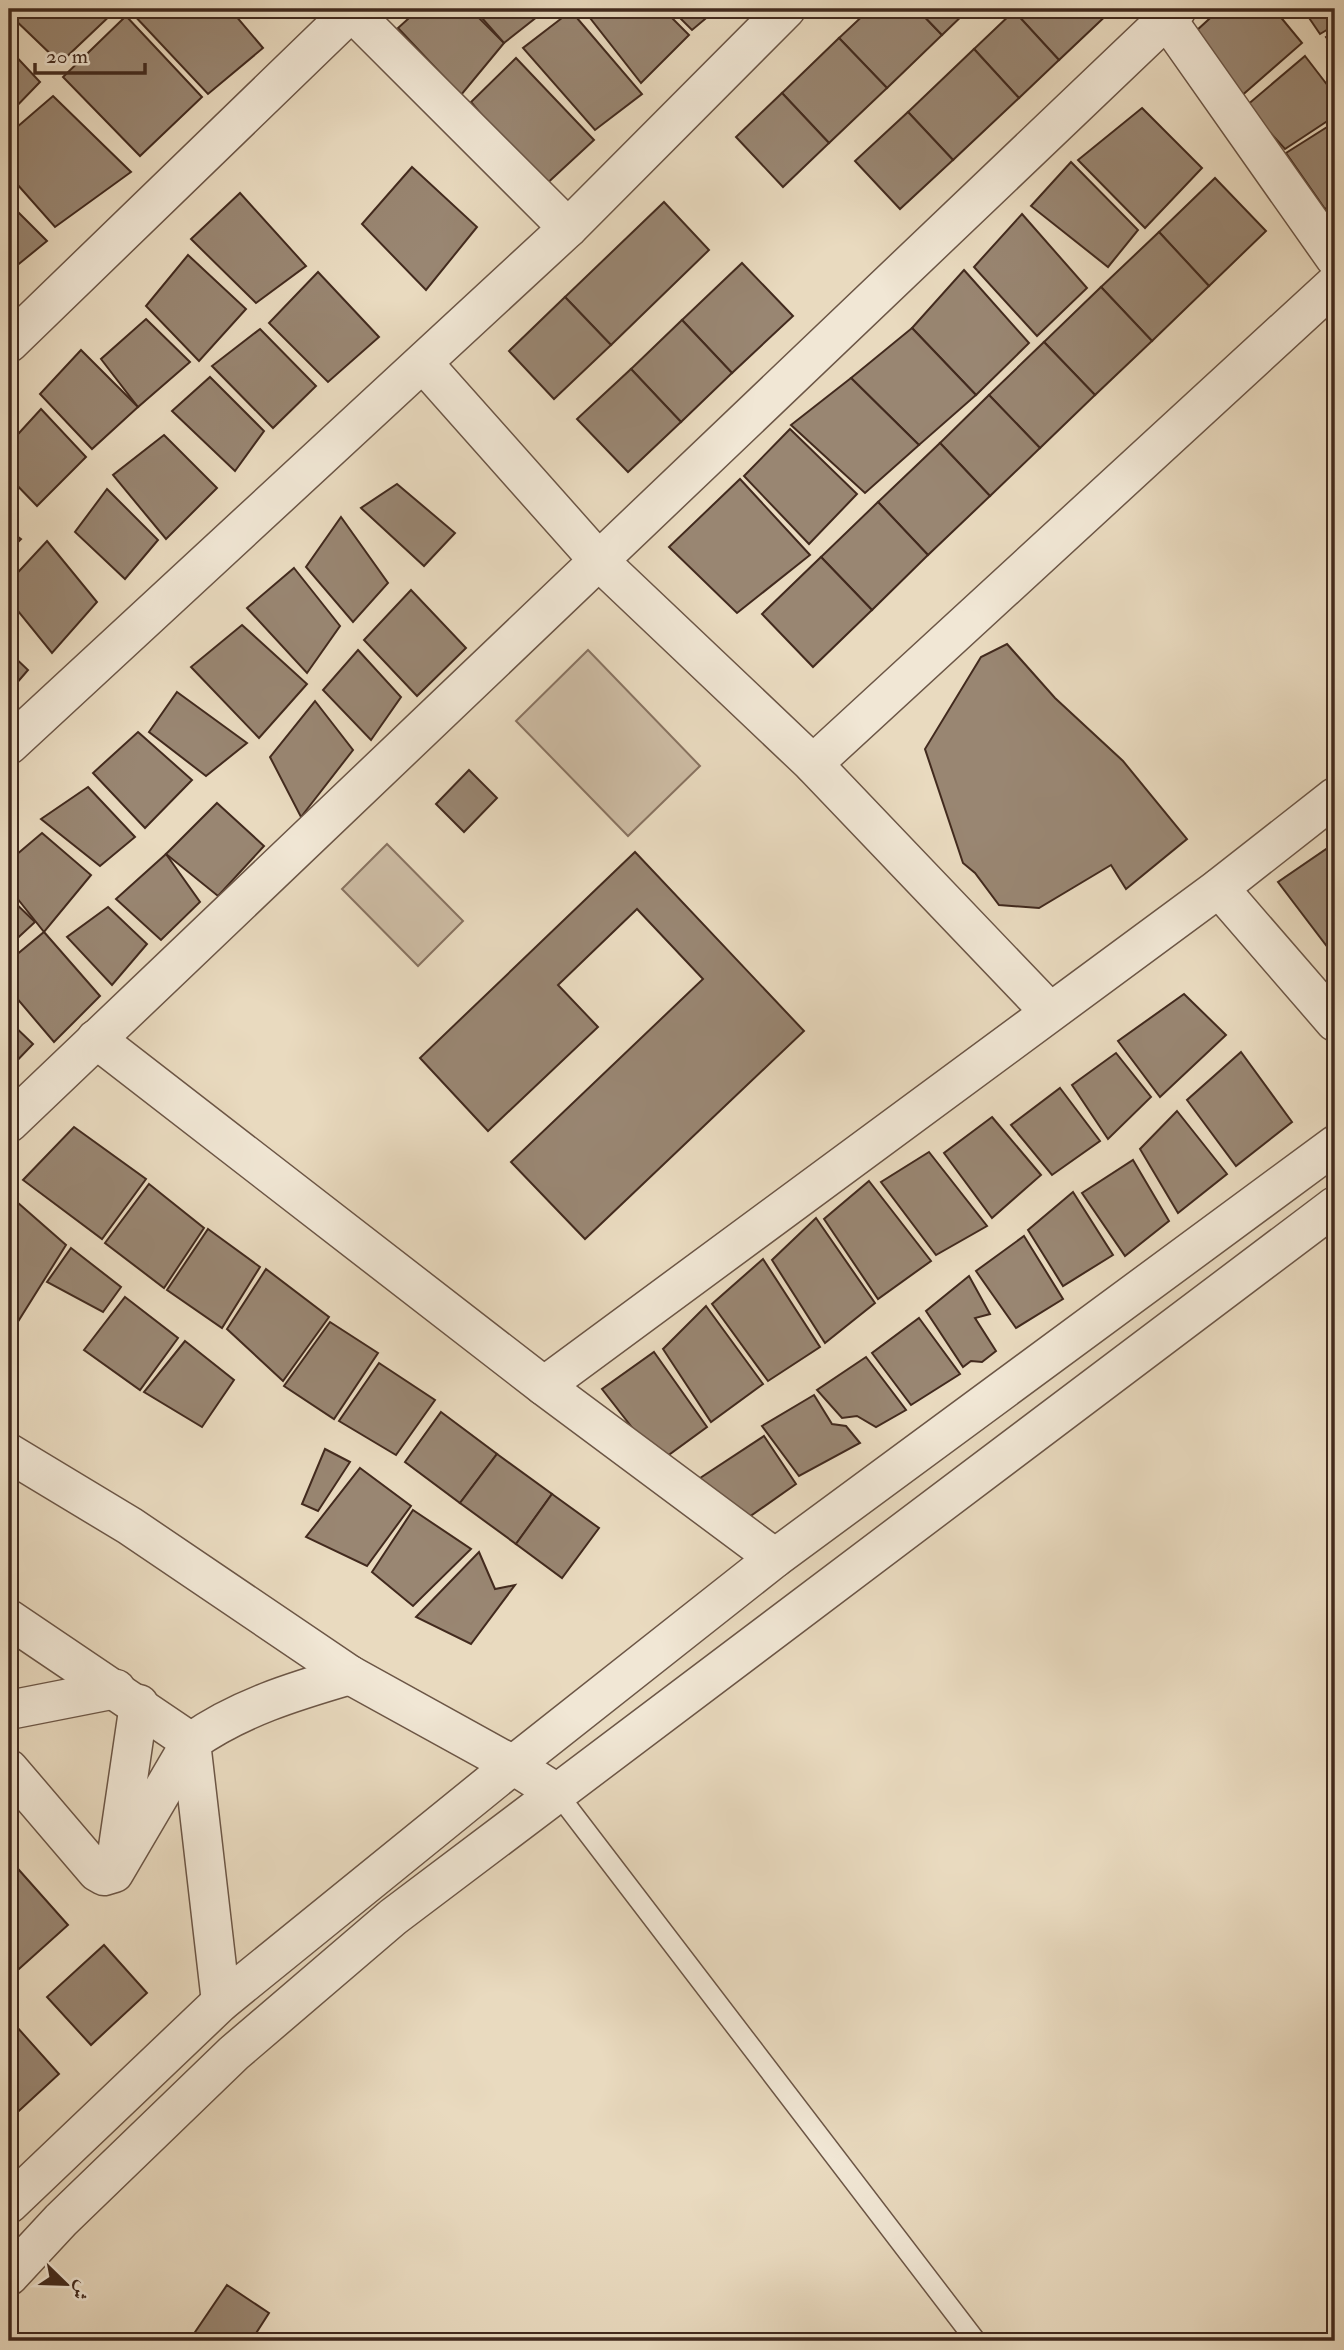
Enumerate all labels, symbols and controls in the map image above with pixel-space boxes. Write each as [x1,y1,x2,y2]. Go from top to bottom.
scale bar [35,32,145,76]
text: 20 m [46,43,88,70]
north arrow [32,2248,102,2318]
text: ش [66,2277,95,2304]

